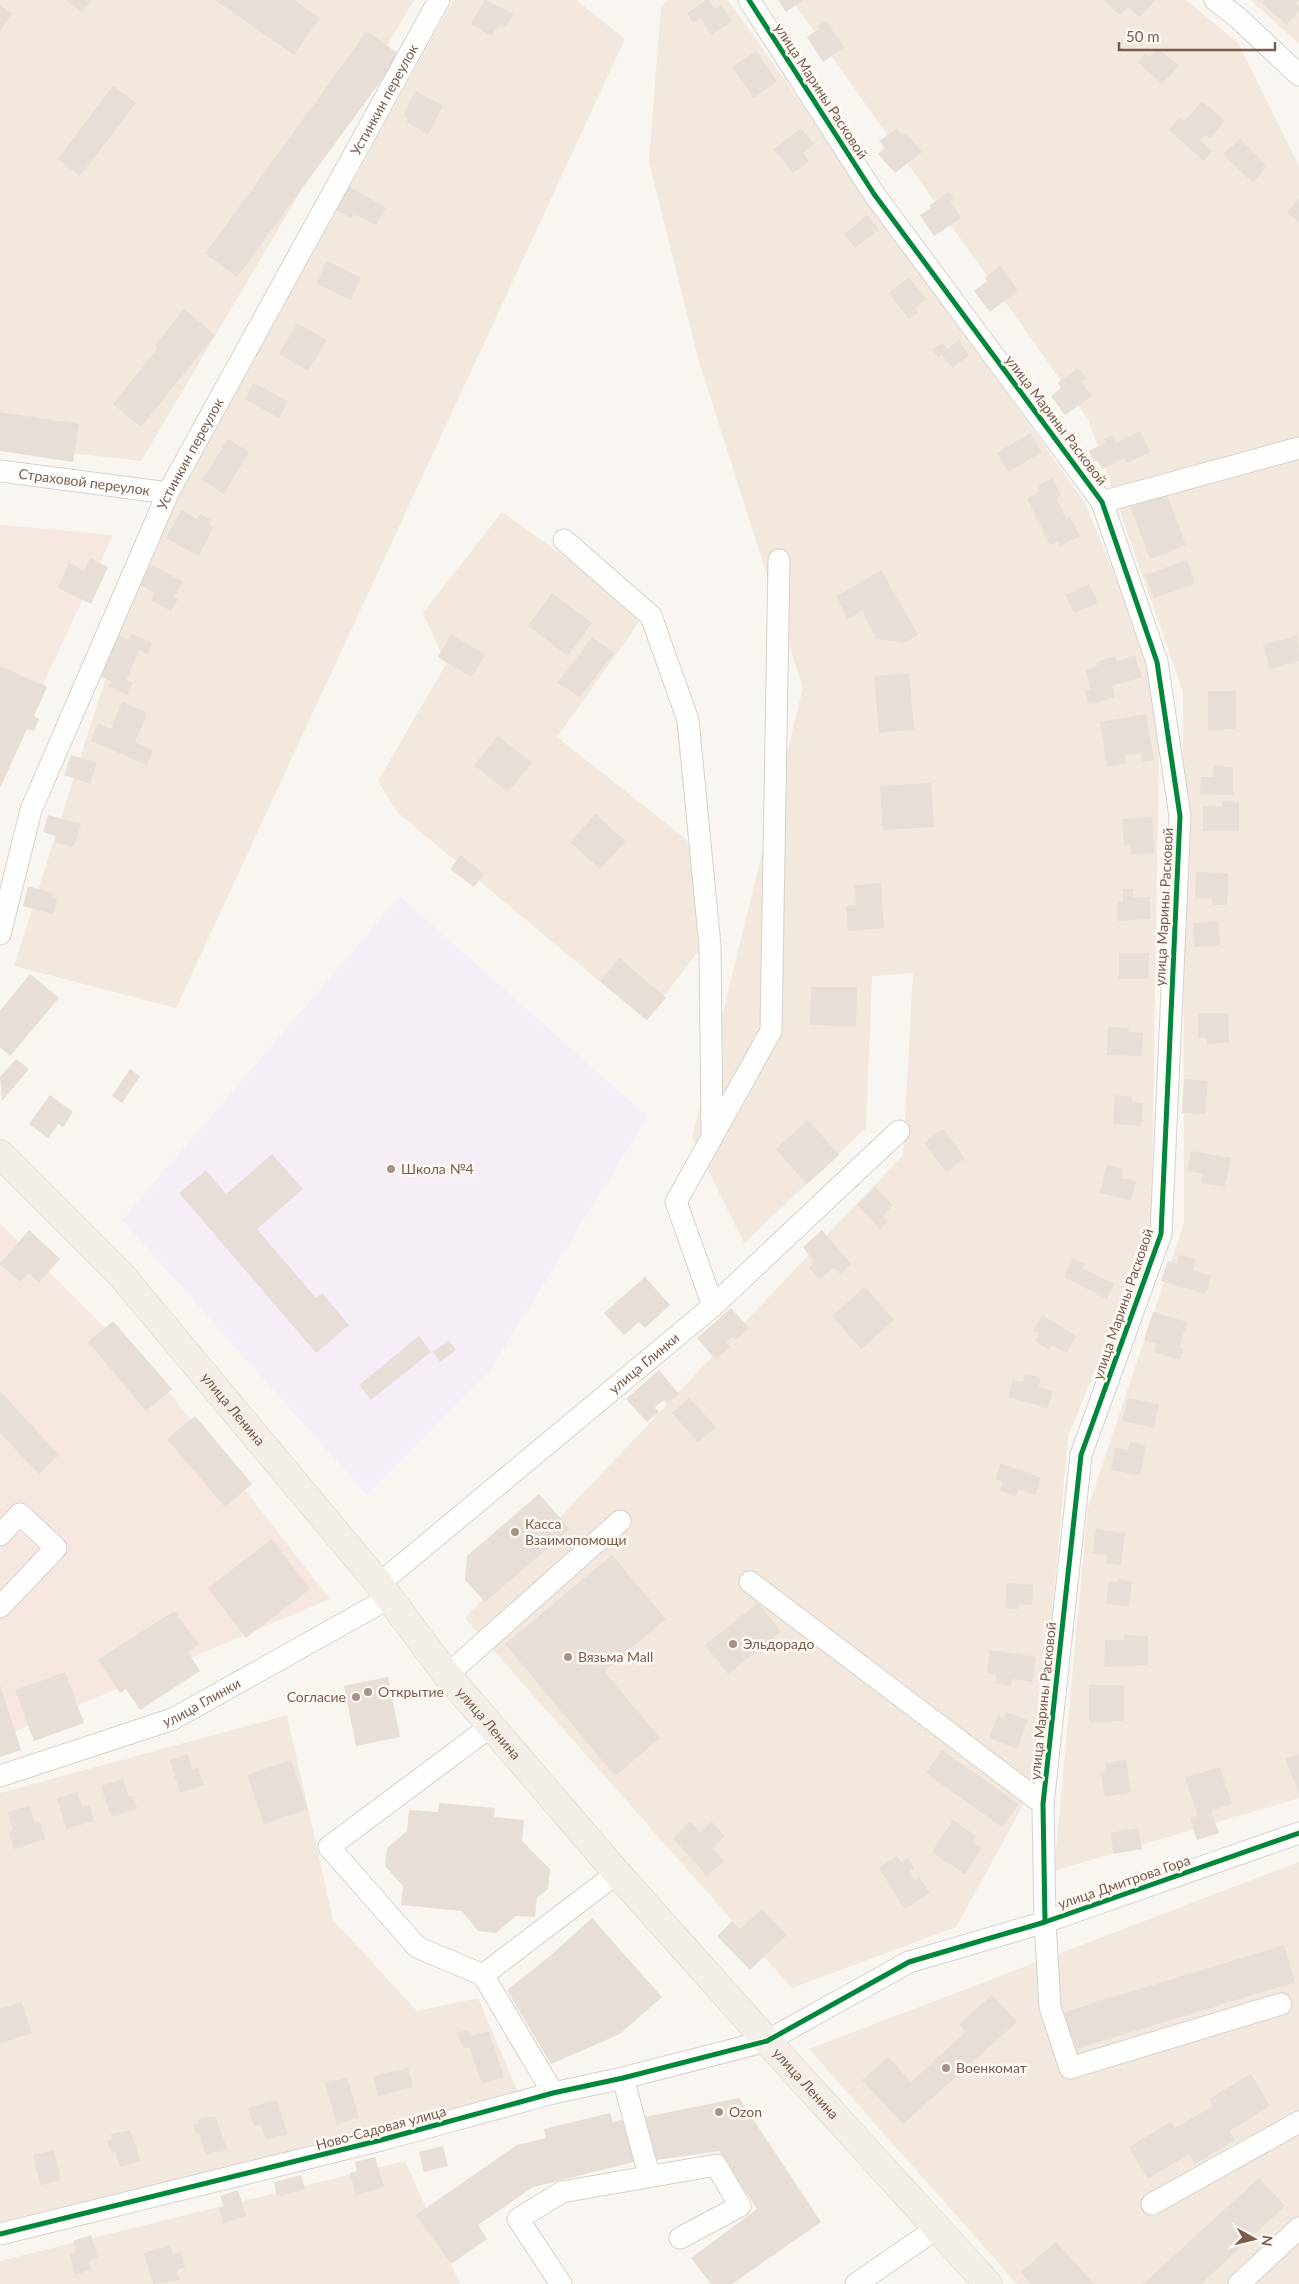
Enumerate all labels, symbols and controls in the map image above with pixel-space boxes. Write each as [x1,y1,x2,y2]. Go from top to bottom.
street label: улица Марины Расковой [771,20,872,162]
scale bar [1119,20,1275,52]
text: 50 m [1126,27,1160,45]
street label: Устинкин переулок [346,40,422,158]
street label: улица Марины Расковой [1002,351,1111,488]
street label: Устинкин переулок [153,394,227,512]
street label: Страховой переулок [18,465,152,499]
street label: улица Марины Расковой [1151,827,1176,987]
place label: Школа №4 [401,1160,474,1177]
marker: Школа №4 [385,1163,397,1175]
street label: улица Марины Расковой [1089,1226,1156,1382]
street label: улица Глинки [605,1329,682,1397]
street label: улица Ленина [198,1369,269,1449]
place label: Касса Взаимопомощи [525,1515,627,1548]
marker: Касса Взаимопомощи [509,1526,521,1538]
street label: улица Марины Расковой [1026,1621,1059,1781]
place label: Эльдорадо [743,1635,815,1652]
marker: Эльдорадо [727,1638,739,1650]
place label: Вязьма Mall [578,1648,653,1665]
marker: Вязьма Mall [562,1651,574,1663]
street label: улица Глинки [160,1674,243,1730]
place label: Открытие [378,1683,444,1700]
street label: улица Ленина [453,1683,525,1763]
marker: Открытие [362,1686,374,1698]
place label: Согласие [287,1688,346,1705]
marker: Согласие [350,1691,362,1703]
street label: улица Дмитрова Гора [1055,1851,1192,1912]
street label: улица Ленина [770,2044,843,2122]
place label: Военкомат [956,2059,1027,2076]
marker: Военкомат [940,2062,952,2074]
street label: Ново-Садовая улица [314,2102,448,2153]
place label: Ozon [729,2103,762,2120]
marker: Ozon [713,2106,725,2118]
north arrow [1229,2214,1279,2264]
text: N [1258,2234,1277,2247]

